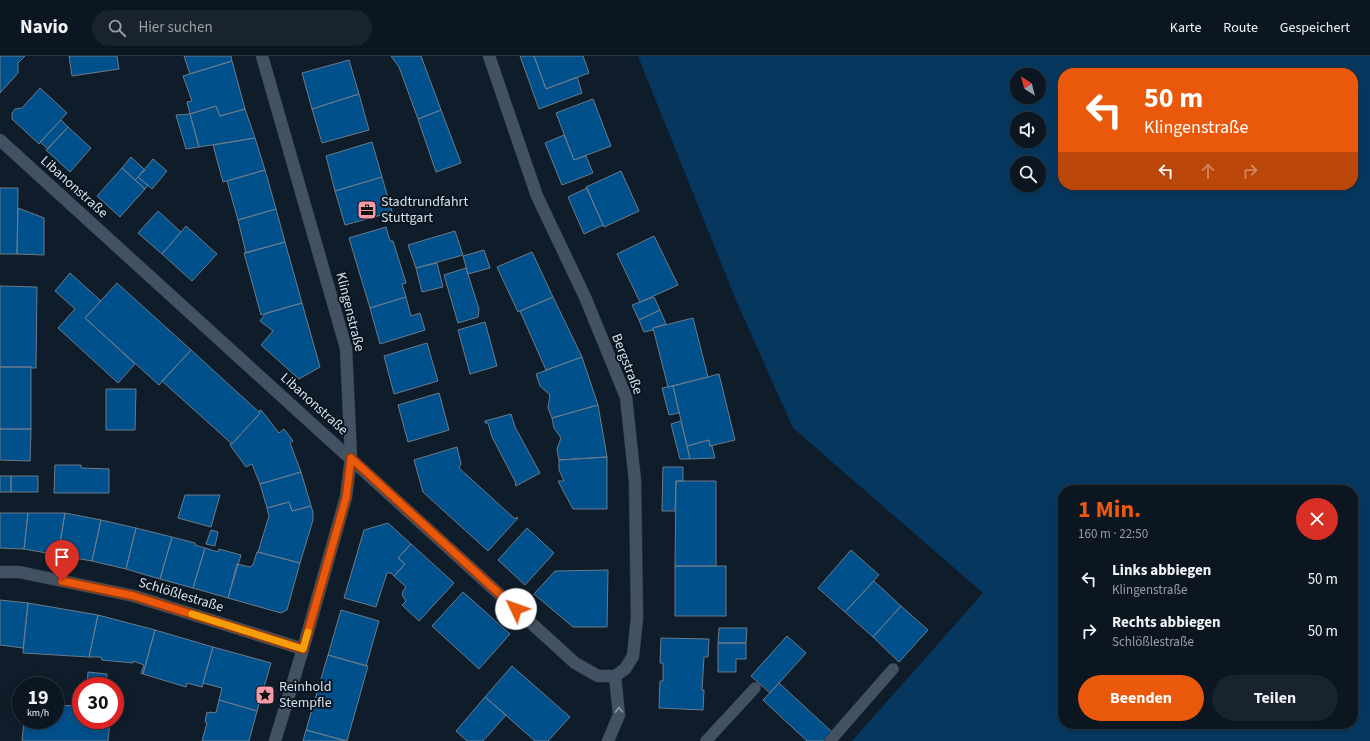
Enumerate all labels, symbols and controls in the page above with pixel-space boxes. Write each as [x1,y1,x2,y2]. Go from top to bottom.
search box [92,10,372,46]
text: Navio [20,14,68,41]
icon: search [106,17,128,39]
text: Hier suchen [138,17,213,38]
text: Karte [1170,18,1201,38]
text: Route [1223,18,1258,38]
text: Gespeichert [1280,18,1350,38]
north arrow [1010,68,1046,104]
map controls [1010,68,1046,192]
text: 50 m [1144,78,1203,118]
icon: left [1078,84,1130,136]
button: sound [1010,112,1046,148]
text: Klingenstraße [1144,115,1248,140]
street label: Libanonstraße [36,151,112,223]
button: search [1010,156,1046,192]
icon: left [1155,160,1177,182]
icon: ahead [1197,160,1219,182]
icon: right [1239,160,1261,182]
place label: Stadtrundfahrt Stuttgart [381,192,468,228]
office icon: Stadtrundfahrt Stuttgart [356,199,378,221]
street label: Klingenstraße [330,270,370,354]
street label: Bergstraße [606,331,648,397]
street label: Libanonstraße [276,368,352,440]
text: 1 Min. [1078,492,1141,527]
button: close [1296,498,1338,540]
text: 160 m · 22:50 [1078,525,1148,543]
pin [45,540,79,581]
icon: arrive [51,546,73,568]
text: Links abbiegen [1112,560,1211,581]
icon: left [1078,568,1100,590]
text: 50 m [1308,569,1338,590]
street label: Schlößlestraße [136,573,226,617]
text: Klingenstraße [1112,581,1187,599]
position arrow [495,588,537,630]
text: Rechts abbiegen [1112,612,1221,633]
icon: right [1078,620,1100,642]
text: 50 m [1308,621,1338,642]
text: Schlößlestraße [1112,633,1194,651]
button: Beenden [1078,675,1204,721]
button: Teilen [1212,675,1338,721]
speed limit sign: 30 [72,677,124,729]
place label: Reinhold Stempfle [279,677,332,713]
text: 19 [27,684,49,712]
place icon: Reinhold Stempfle [254,684,276,706]
text: km/h [27,706,49,720]
one-way arrow [615,706,623,712]

